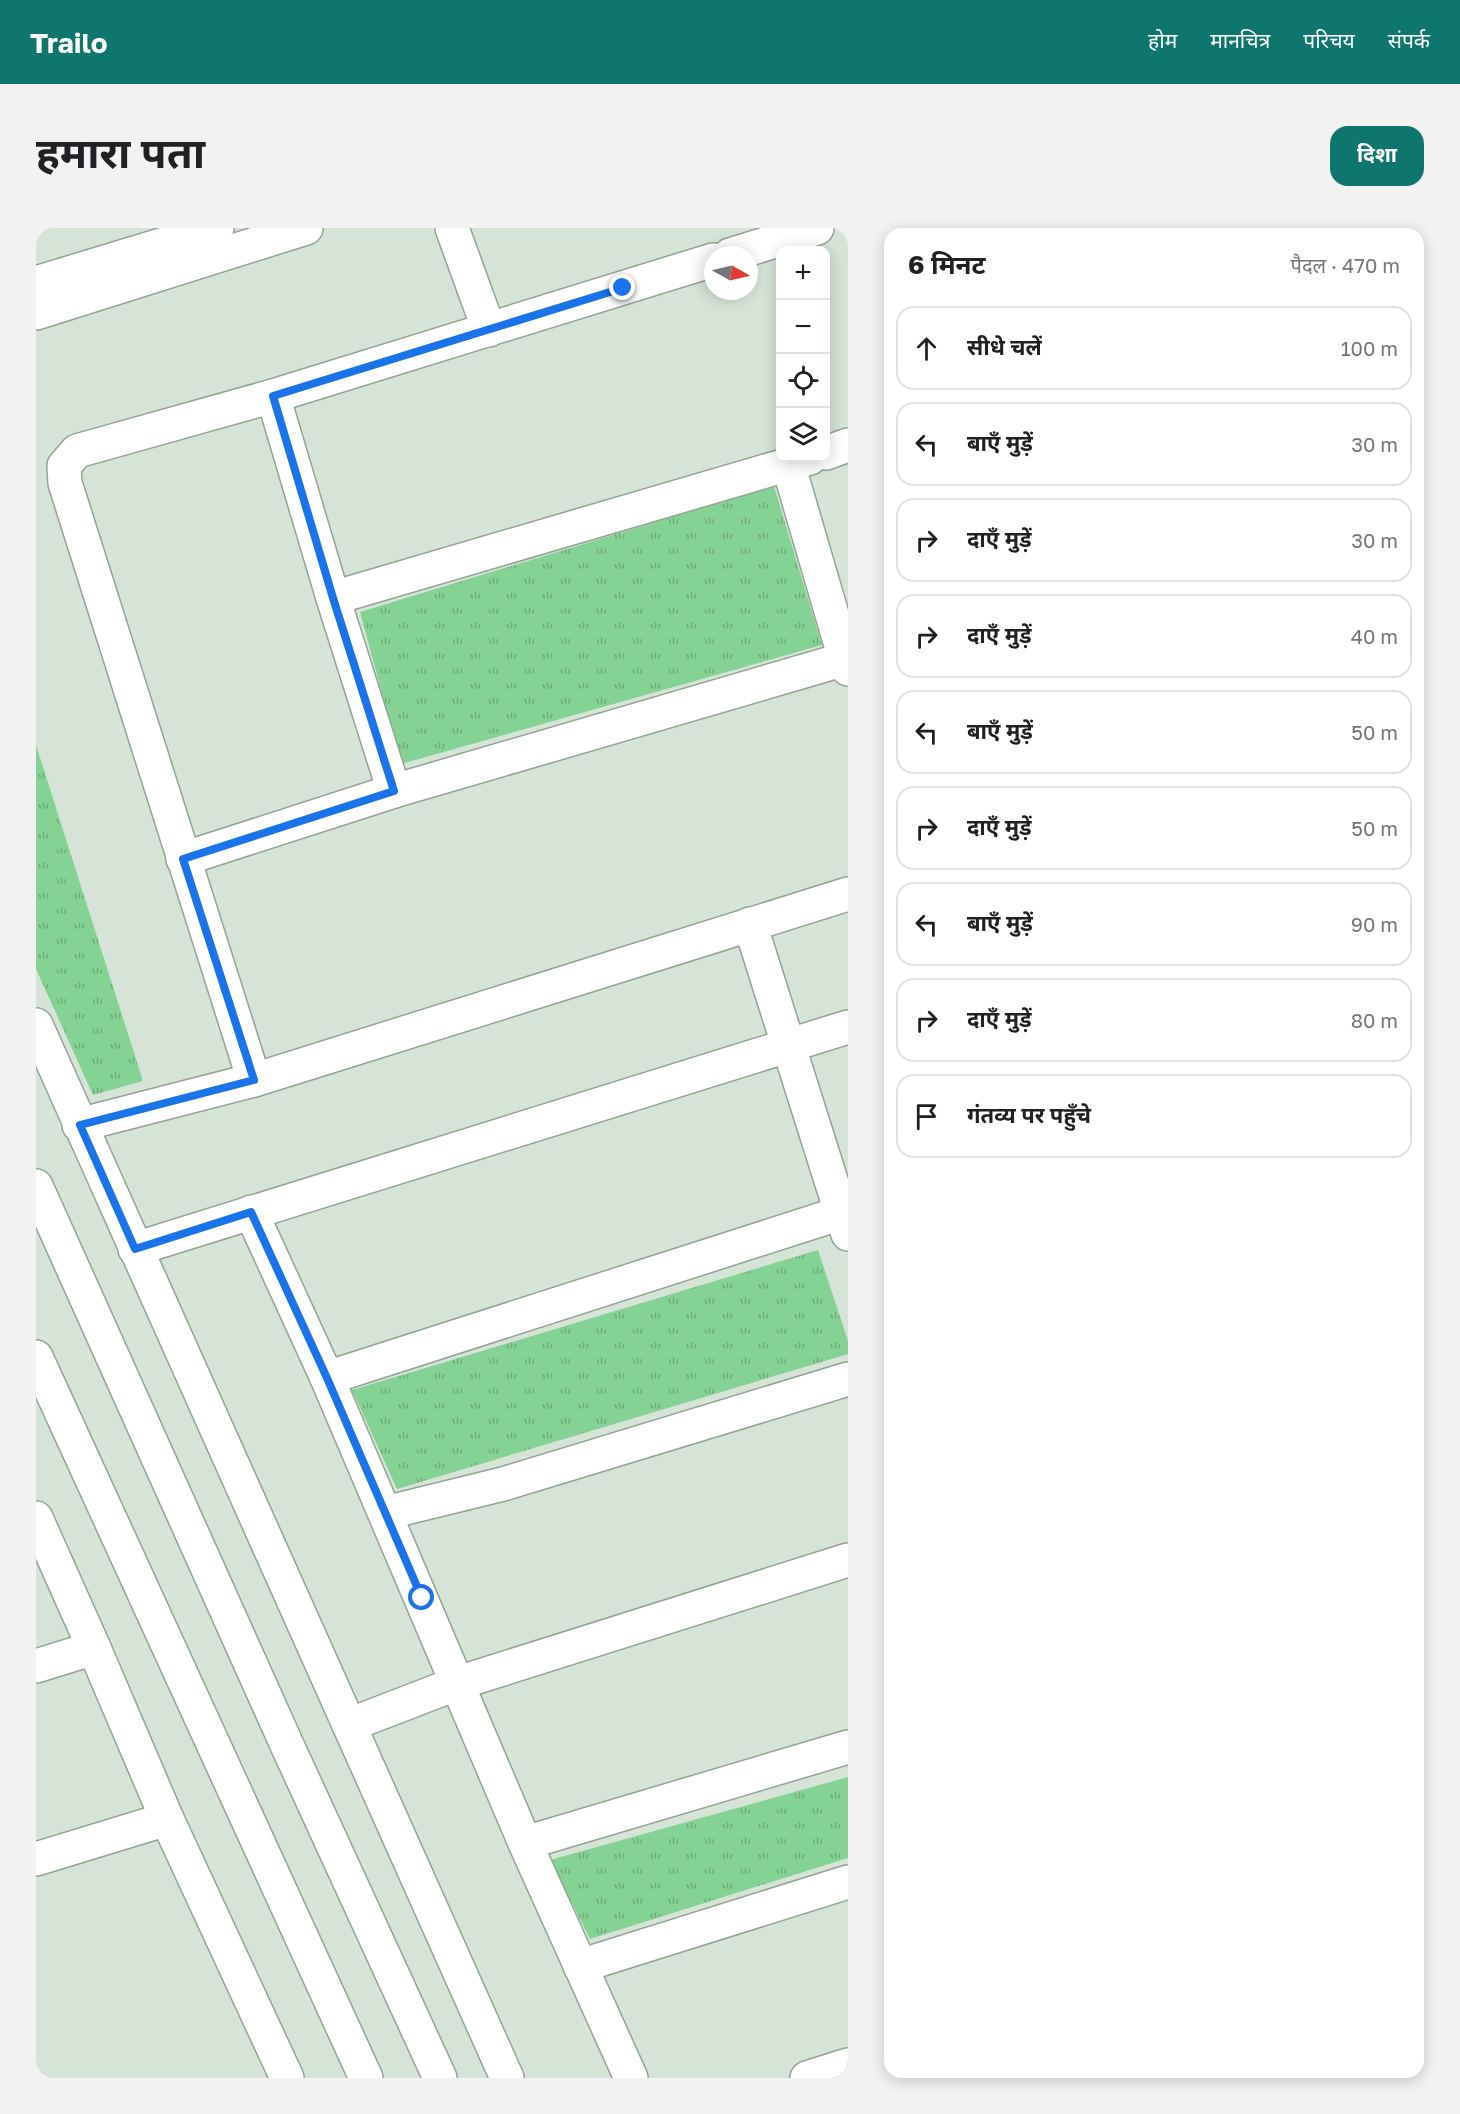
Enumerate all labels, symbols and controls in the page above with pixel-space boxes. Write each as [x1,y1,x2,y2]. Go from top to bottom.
text: Trailo [30,26,108,59]
text: होम [1148,27,1177,53]
text: मानचित्र [1210,27,1270,53]
text: परिचय [1303,27,1355,53]
text: संपर्क [1388,27,1430,53]
button: दिशा [1330,126,1424,186]
text: हमारा पता [36,127,205,177]
north arrow [704,246,758,300]
map controls [776,246,830,462]
button: + [776,246,830,300]
text: 6 मिनट [908,249,986,280]
text: पैदल · 470 m [1291,253,1400,277]
route end [609,274,635,300]
button: − [776,300,830,354]
icon: ahead [910,332,943,365]
text: सीधे चलें [967,333,1042,360]
text: 100 m [1341,336,1398,360]
button: locate [776,354,830,408]
button: layers [776,408,830,462]
icon: left [910,428,943,461]
text: बाएँ मुड़ें [967,429,1033,456]
text: 30 m [1351,432,1398,456]
icon: right [910,524,943,557]
text: दाएँ मुड़ें [967,525,1032,552]
text: 30 m [1351,528,1398,552]
icon: right [910,620,943,653]
text: दाएँ मुड़ें [967,621,1032,648]
text: 40 m [1351,624,1398,648]
icon: left [910,716,943,749]
text: बाएँ मुड़ें [967,717,1033,744]
text: 50 m [1351,720,1398,744]
icon: right [910,812,943,845]
text: दाएँ मुड़ें [967,813,1032,840]
text: 50 m [1351,816,1398,840]
icon: left [910,908,943,941]
text: बाएँ मुड़ें [967,909,1033,936]
text: 90 m [1351,912,1398,936]
icon: right [910,1004,943,1037]
text: दाएँ मुड़ें [967,1005,1032,1032]
text: 80 m [1351,1008,1398,1032]
icon: arrive [910,1100,943,1133]
text: गंतव्य पर पहुँचे [967,1101,1091,1128]
route start [408,1584,434,1610]

